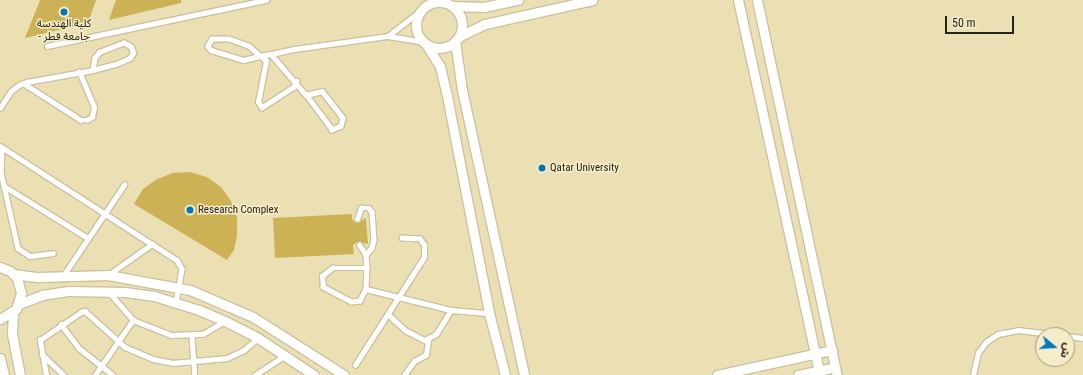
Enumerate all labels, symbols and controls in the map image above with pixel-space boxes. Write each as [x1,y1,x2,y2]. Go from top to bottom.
marker: كلية الهندسة - جامعة قطر [59,7,69,17]
scale bar [947,8,1016,34]
text: 50 m [952,16,976,30]
place label: كلية الهندسة - جامعة قطر [37,18,91,44]
place label: Qatar University [550,161,619,175]
marker: Qatar University [537,163,547,173]
place label: Research Complex [198,203,279,217]
marker: Research Complex [185,205,195,215]
north arrow [1035,327,1075,367]
text: ش [1057,341,1074,360]

